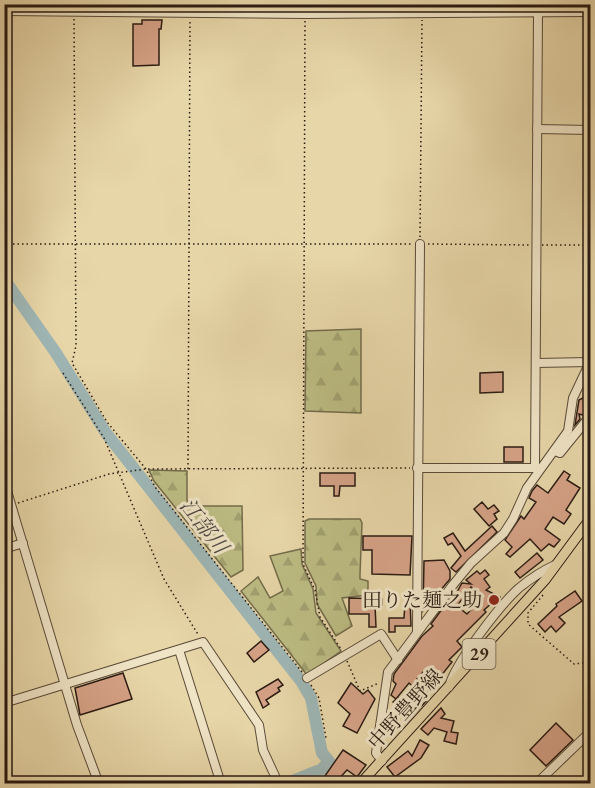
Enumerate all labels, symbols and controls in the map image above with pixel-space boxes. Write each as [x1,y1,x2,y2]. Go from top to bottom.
water label: 江部川 [174,493,236,560]
place label: 田りた麺之助 [362,587,482,613]
marker: 田りた麺之助 [487,593,501,607]
road number: 29 [462,639,496,669]
street label: 中野豊野線 [362,663,448,755]

